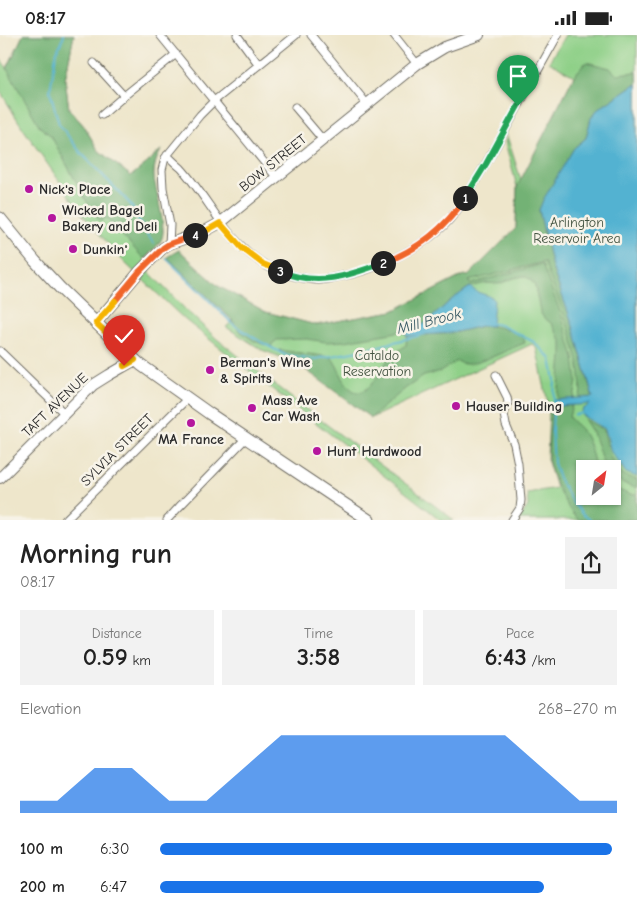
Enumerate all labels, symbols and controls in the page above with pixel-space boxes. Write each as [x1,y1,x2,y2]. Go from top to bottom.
text: 08:17 [25,7,66,29]
pin [497,55,539,106]
icon: arrive [504,62,532,90]
street label: BOW STREET [236,130,311,195]
place label: Nick's Place [39,181,110,198]
marker: Nick's Place [23,183,35,195]
pin: 1 [452,185,478,211]
text: 1 [463,190,468,207]
place label: Wicked Bagel Bakery and Deli [62,202,158,235]
marker: Wicked Bagel Bakery and Deli [46,212,58,224]
park label: Arlington Reservoir Area [533,214,621,247]
pin: 4 [182,223,208,247]
text: 4 [192,227,199,244]
place label: Dunkin' [83,241,127,258]
marker: Dunkin' [67,243,79,255]
pin: 2 [370,251,396,275]
text: 2 [380,255,387,272]
pin: 3 [268,259,292,283]
text: 3 [277,263,284,280]
water label: Mill Brook [394,304,464,338]
pin [103,315,145,366]
icon: check [110,322,138,350]
park label: Cataldo Reservation [343,347,411,380]
place label: Berman's Wine & Spirits [220,354,311,387]
marker: Berman's Wine & Spirits [204,364,216,376]
street label: TAFT AVENUE [18,369,92,441]
place label: Mass Ave Car Wash [262,392,320,425]
place label: Hauser Building [466,398,562,415]
marker: Hauser Building [450,400,462,412]
marker: Mass Ave Car Wash [246,402,258,414]
street label: SYLVIA STREET [77,410,157,490]
marker: MA France [185,417,197,429]
place label: MA France [158,431,224,448]
place label: Hunt Hardwood [327,443,422,460]
marker: Hunt Hardwood [311,445,323,457]
north arrow [576,460,621,505]
map controls [576,460,621,505]
button: share [565,537,617,589]
text: Morning run [20,538,172,570]
text: 08:17 [20,573,55,591]
text: Distance [92,625,142,642]
text: Time [304,625,333,642]
text: Pace [506,625,534,642]
text: 0.59 [83,642,128,671]
text: 3:58 [297,642,340,671]
text: 6:43 [484,642,527,671]
text: km [128,652,151,669]
text: /km [527,652,556,669]
text: Elevation [20,700,81,718]
text: 268–270 m [538,700,617,718]
text: 100 m [20,840,63,858]
text: 6:30 [100,840,129,858]
text: 200 m [20,878,65,896]
text: 6:47 [100,878,127,896]

